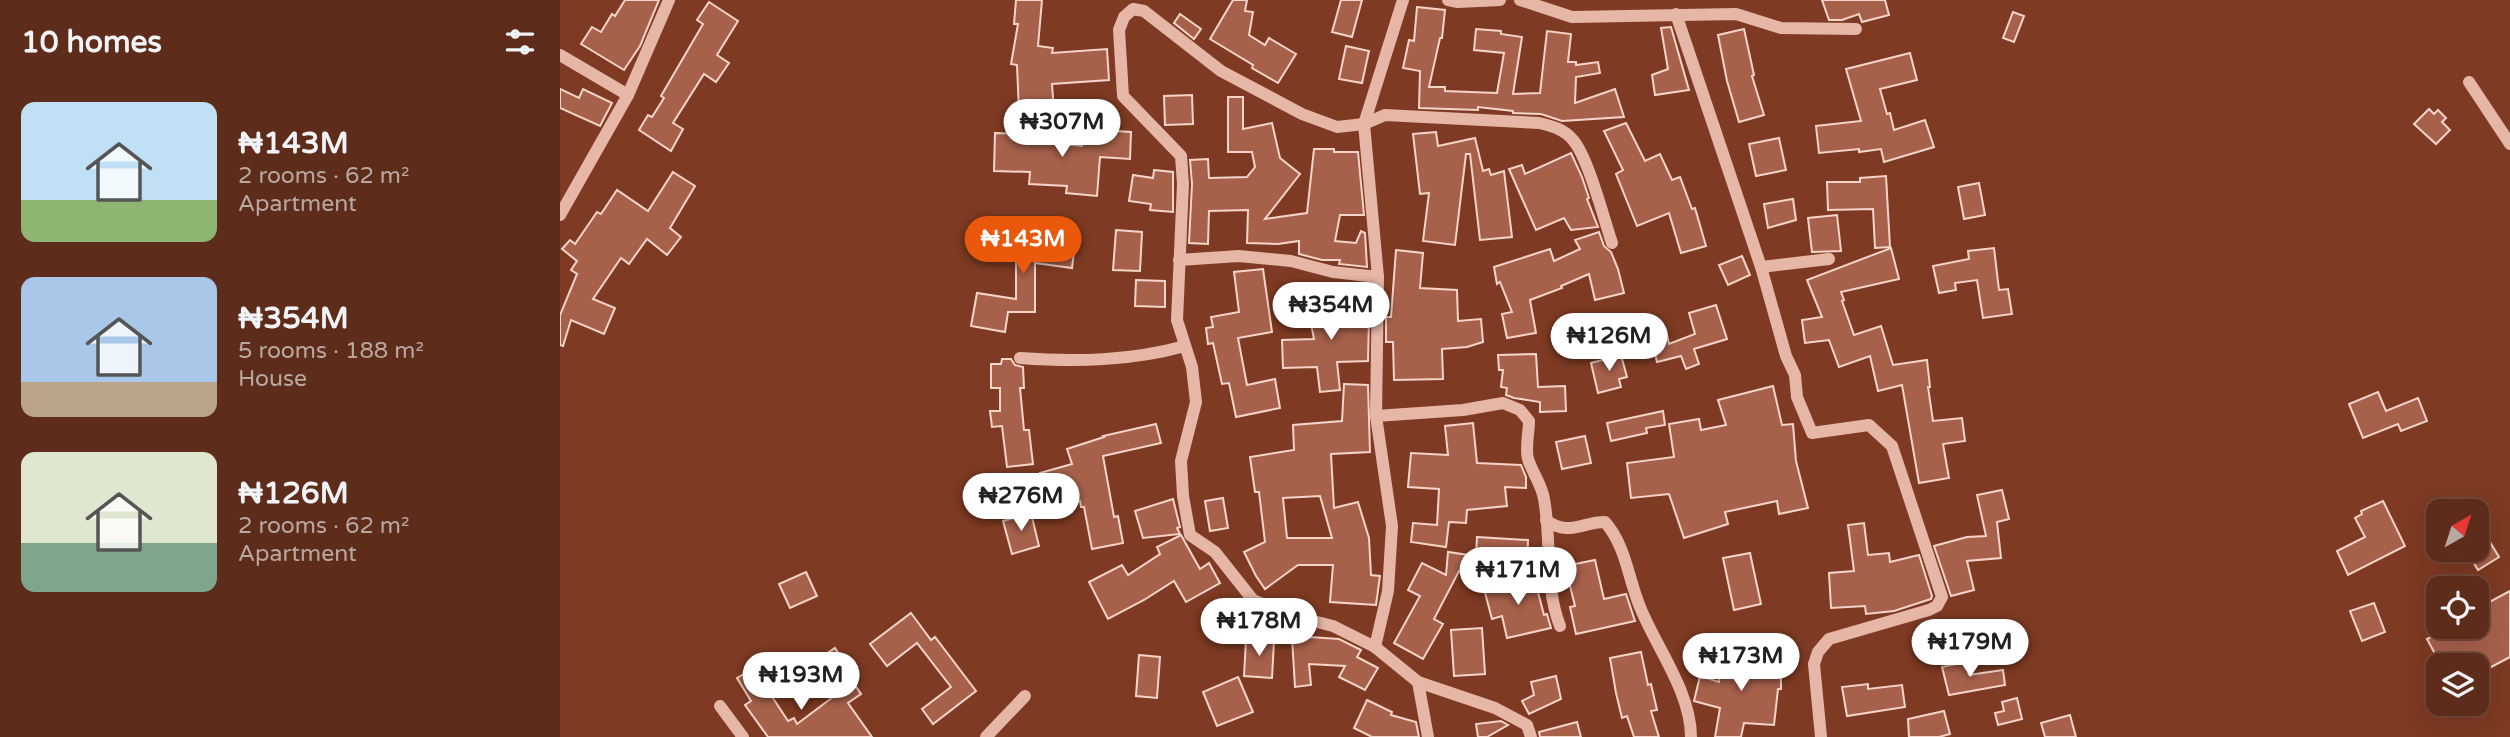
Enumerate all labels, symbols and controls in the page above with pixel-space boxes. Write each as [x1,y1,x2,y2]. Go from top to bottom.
icon: filters [501,23,539,61]
text: 10 homes [21,24,162,61]
pin: ₦307M [1013,100,1111,159]
text: ₦307M [1020,108,1104,136]
text: ₦143M [238,125,349,162]
icon: home [77,130,161,214]
text: 2 rooms · 62 m² [238,162,409,190]
text: Apartment [238,190,357,218]
pin: ₦143M [974,216,1072,276]
text: ₦143M [981,225,1065,253]
pin: ₦354M [1282,282,1380,342]
text: ₦354M [1289,291,1373,319]
text: ₦354M [238,300,349,337]
icon: home [77,305,161,389]
pin: ₦126M [1560,314,1658,373]
text: ₦126M [1567,322,1651,350]
text: 5 rooms · 188 m² [238,337,424,365]
text: House [238,365,307,393]
pin: ₦276M [972,474,1070,533]
text: ₦126M [238,475,349,512]
icon: home [77,480,161,564]
text: ₦276M [979,482,1063,510]
north arrow [2426,499,2488,562]
map controls [2426,499,2489,716]
text: 2 rooms · 62 m² [238,512,409,540]
text: Apartment [238,540,357,568]
pin: ₦171M [1469,548,1567,607]
text: ₦171M [1476,556,1560,584]
button: locate [2426,576,2489,639]
pin: ₦178M [1210,598,1308,658]
text: ₦178M [1217,607,1301,635]
pin: ₦179M [1921,620,2019,679]
text: ₦179M [1928,628,2012,656]
pin: ₦173M [1692,634,1790,693]
text: ₦173M [1699,642,1783,670]
pin: ₦193M [752,652,850,712]
button: layers [2426,653,2489,716]
text: ₦193M [759,661,843,689]

